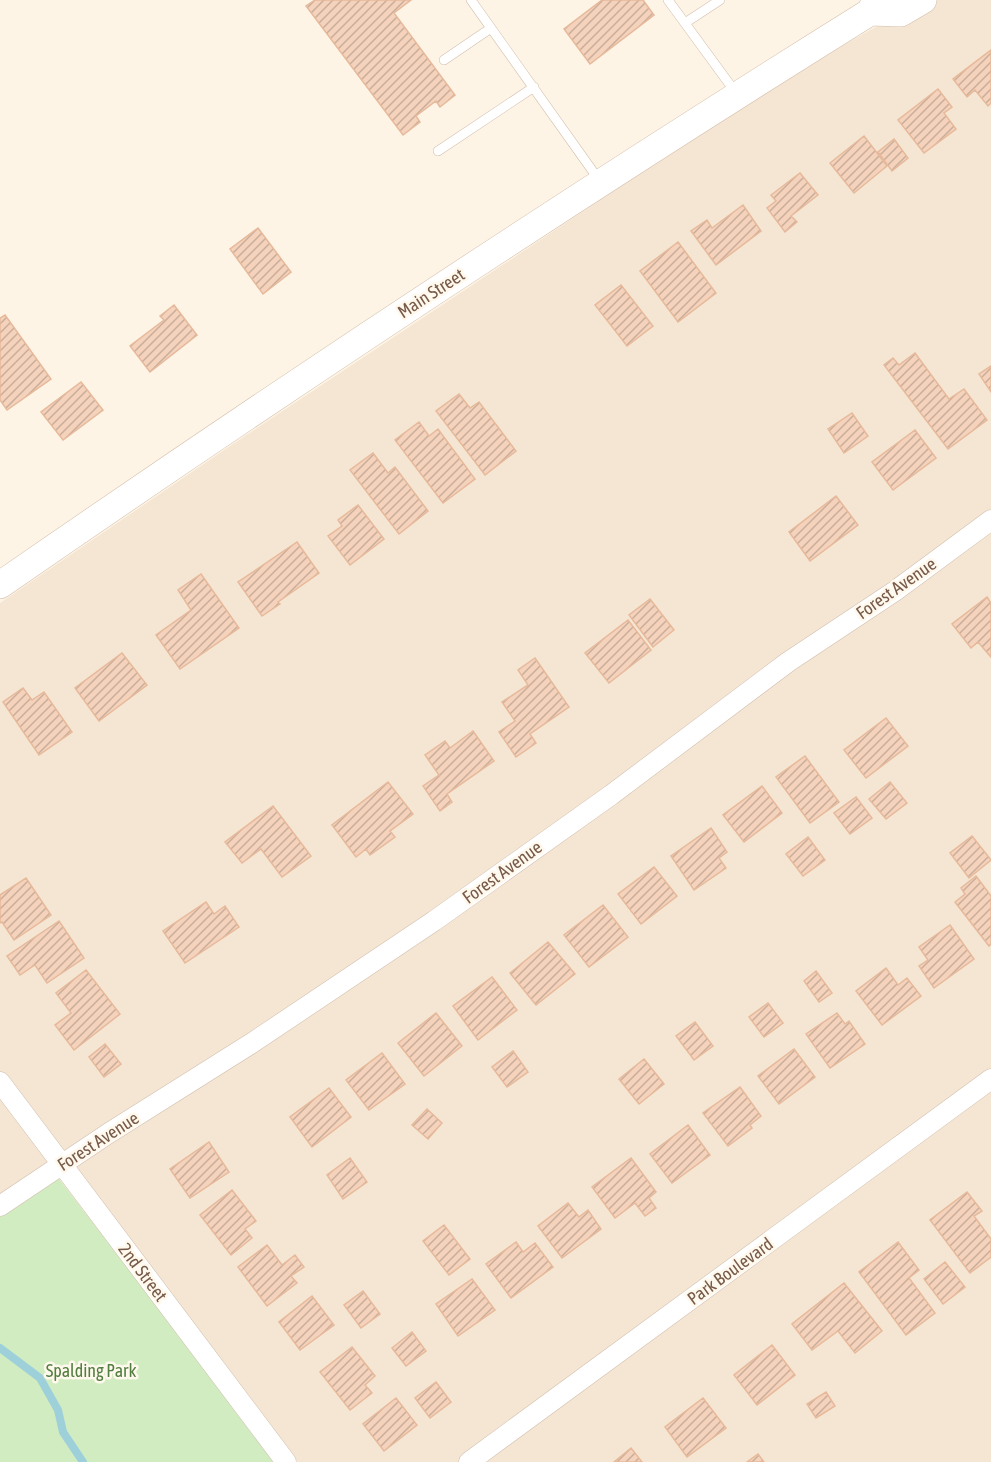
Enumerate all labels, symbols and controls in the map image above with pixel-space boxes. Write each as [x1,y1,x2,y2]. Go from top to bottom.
street label: Main Street [394,264,468,322]
street label: Forest Avenue [852,553,940,623]
street label: Forest Avenue [458,836,546,908]
street label: Forest Avenue [53,1107,143,1175]
street label: Park Boulevard [683,1233,777,1309]
street label: 2nd Street [114,1239,172,1305]
park label: Spalding Park [46,1360,136,1381]

